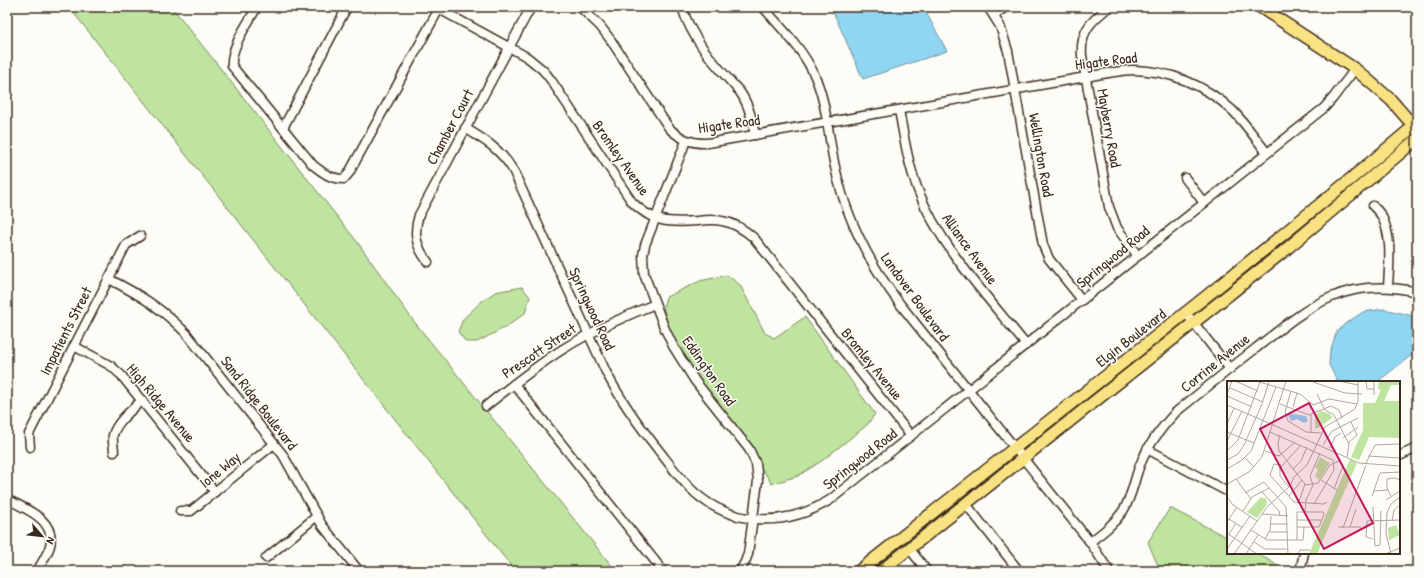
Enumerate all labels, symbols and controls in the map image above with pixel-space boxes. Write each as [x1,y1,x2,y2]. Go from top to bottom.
street label: Higate Road [1074,46,1138,75]
street label: Chamber Court [421,84,479,168]
street label: Mayberry Road [1092,87,1127,169]
street label: Higate Road [697,109,761,138]
street label: Wellington Road [1024,111,1059,198]
street label: Bromley Avenue [588,116,655,200]
street label: Alliance Avenue [937,209,1003,289]
street label: Springwood Road [1072,220,1154,293]
street label: Landover Boulevard [876,248,955,345]
street label: Springwood Road [564,264,621,354]
street label: Impatients Street [34,282,97,379]
street label: Elgin Boulevard [1091,303,1170,372]
street label: Prescott Street [497,318,581,383]
street label: Bromley Avenue [837,323,908,404]
street label: Corrine Avenue [1176,328,1254,397]
street label: Eddington Road [678,331,741,410]
street label: Sand Ridge Boulevard [216,351,303,454]
street label: High Ridge Avenue [122,359,201,447]
inset map [1227,381,1400,554]
street label: Springwood Road [818,423,901,494]
street label: Ione Way [195,447,245,493]
north arrow [22,516,62,556]
text: N [43,535,58,547]

